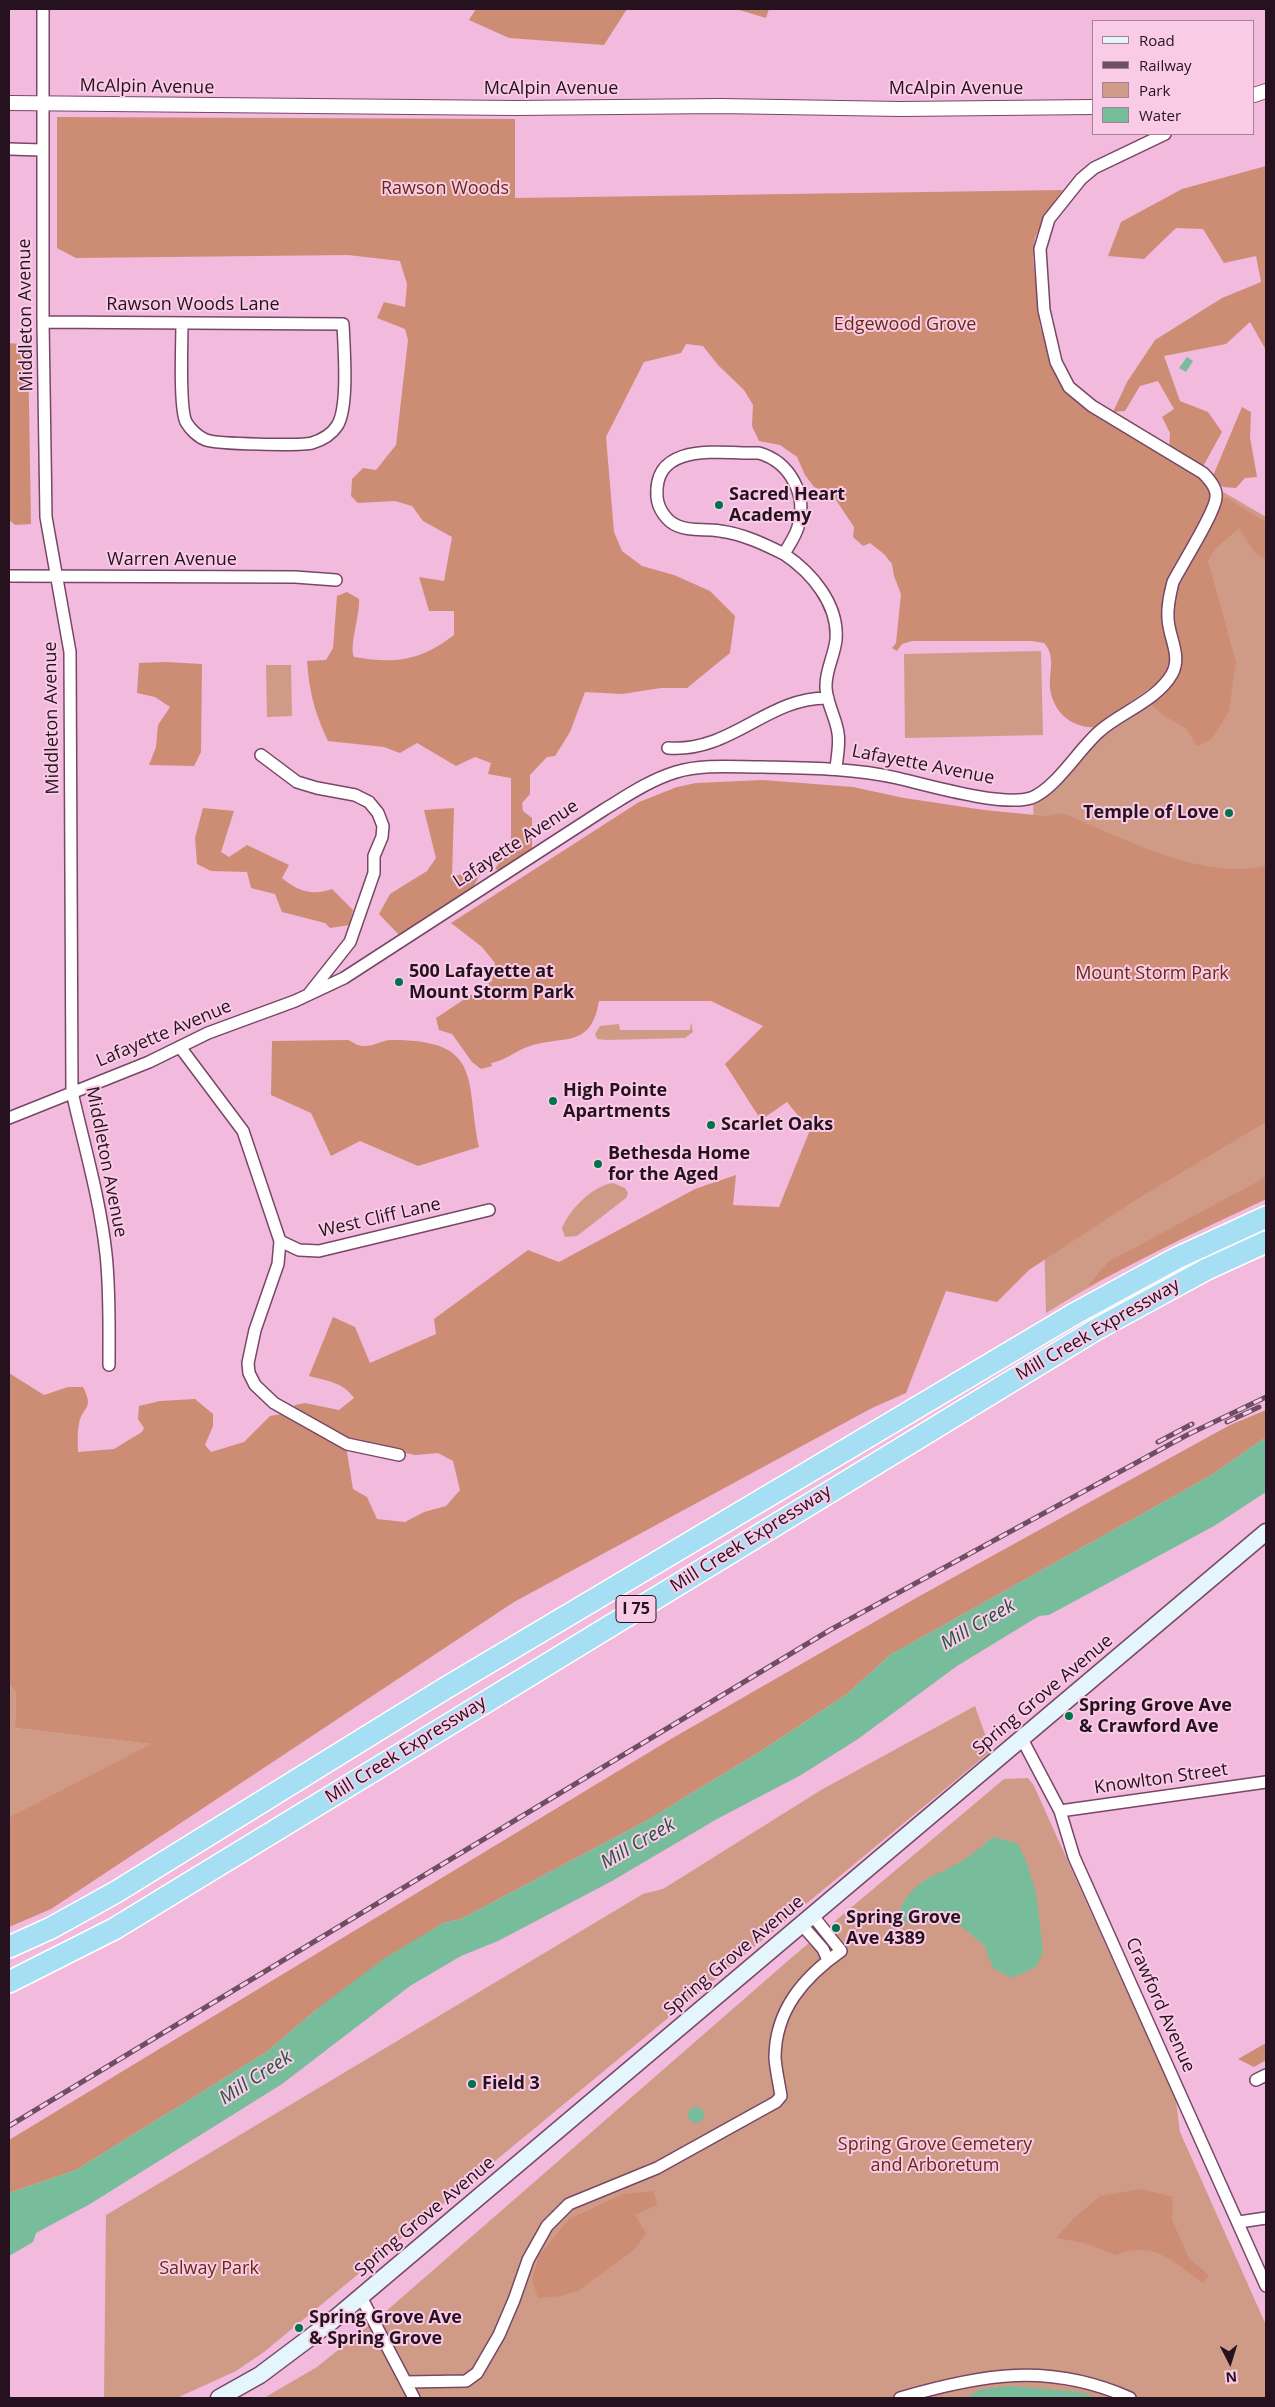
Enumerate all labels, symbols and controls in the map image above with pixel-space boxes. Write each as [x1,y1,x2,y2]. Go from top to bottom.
legend [1092,20,1255,135]
text: Road [1139,30,1175,50]
text: Railway [1139,55,1192,75]
street label: McAlpin Avenue [79,75,215,99]
street label: McAlpin Avenue [484,78,618,100]
street label: McAlpin Avenue [889,78,1023,100]
text: Park [1139,80,1170,100]
text: Water [1139,105,1181,125]
park label: Rawson Woods [381,178,509,200]
street label: Middleton Avenue [14,238,38,392]
street label: Rawson Woods Lane [106,294,280,316]
park label: Edgewood Grove [834,314,976,336]
place label: Sacred Heart Academy [729,484,845,526]
marker: Sacred Heart Academy [713,499,725,511]
street label: Warren Avenue [107,549,237,571]
street label: Middleton Avenue [40,641,64,795]
street label: Lafayette Avenue [850,741,996,789]
street label: Lafayette Avenue [449,795,583,893]
place label: Temple of Love [1083,802,1219,824]
marker: Temple of Love [1223,807,1235,819]
place label: 500 Lafayette at Mount Storm Park [409,961,574,1004]
park label: Mount Storm Park [1075,963,1229,985]
marker: 500 Lafayette at Mount Storm Park [393,976,405,988]
street label: Lafayette Avenue [93,996,235,1072]
place label: High Pointe Apartments [563,1080,671,1122]
street label: Middleton Avenue [81,1085,131,1239]
marker: High Pointe Apartments [547,1095,559,1107]
place label: Scarlet Oaks [721,1114,833,1136]
marker: Scarlet Oaks [705,1119,717,1131]
place label: Bethesda Home for the Aged [608,1143,750,1186]
marker: Bethesda Home for the Aged [592,1158,604,1170]
street label: West Cliff Lane [317,1194,443,1242]
street label: Mill Creek Expressway [1012,1274,1184,1386]
street label: Mill Creek Expressway [667,1481,835,1597]
water label: Mill Creek [937,1595,1019,1655]
road number: I 75 [616,1596,656,1622]
street label: Spring Grove Avenue [969,1630,1117,1760]
street label: Mill Creek Expressway [322,1692,490,1808]
place label: Spring Grove Ave & Crawford Ave [1079,1695,1232,1738]
marker: Spring Grove Ave & Crawford Ave [1063,1710,1075,1722]
street label: Knowlton Street [1093,1759,1229,1799]
water label: Mill Creek [597,1814,679,1874]
street label: Spring Grove Avenue [660,1891,808,2021]
place label: Spring Grove Ave 4389 [846,1907,961,1950]
marker: Spring Grove Ave 4389 [830,1922,842,1934]
street label: Crawford Avenue [1121,1934,1199,2076]
water label: Mill Creek [215,2046,297,2110]
place label: Field 3 [482,2073,540,2095]
marker: Field 3 [466,2078,478,2090]
park label: Spring Grove Cemetery and Arboretum [838,2134,1032,2176]
street label: Spring Grove Avenue [351,2152,499,2282]
park label: Salway Park [159,2258,259,2280]
place label: Spring Grove Ave & Spring Grove [309,2307,462,2350]
marker: Spring Grove Ave & Spring Grove [293,2322,305,2334]
north arrow [1205,2337,1255,2387]
text: N [1225,2367,1238,2387]

